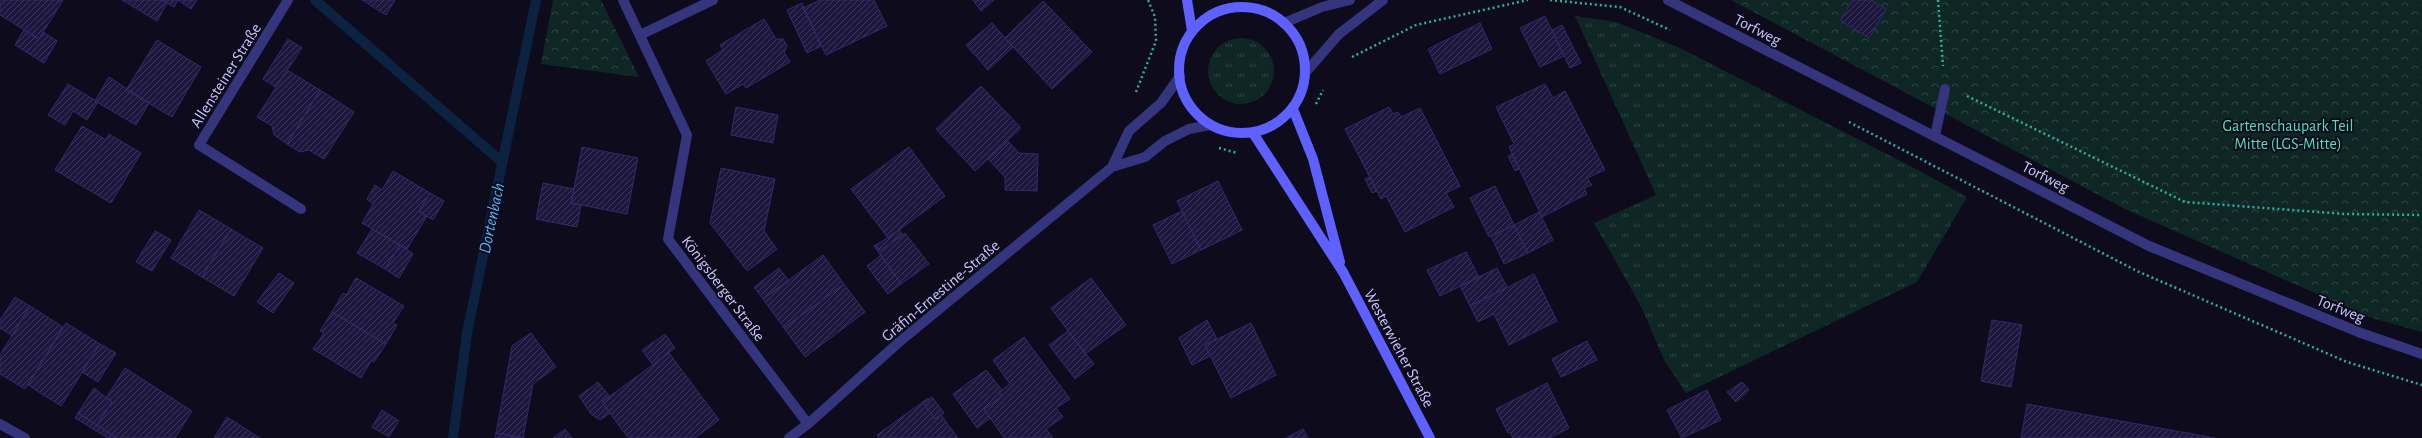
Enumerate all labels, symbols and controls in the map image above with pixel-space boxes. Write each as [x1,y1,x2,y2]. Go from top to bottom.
street label: Torfweg [1731,11,1784,49]
street label: Allensteiner Straße [187,21,264,130]
park label: Gartenschaupark Teil Mitte (LGS-Mitte) [2223,118,2353,152]
street label: Torfweg [2019,158,2072,196]
water label: Dortenbach [476,181,507,255]
street label: Königsberger Straße [679,233,768,344]
street label: Gräfin-Ernestine-Straße [879,237,1003,345]
street label: Westerwieher Straße [1361,287,1437,410]
street label: Torfweg [2314,292,2367,326]

